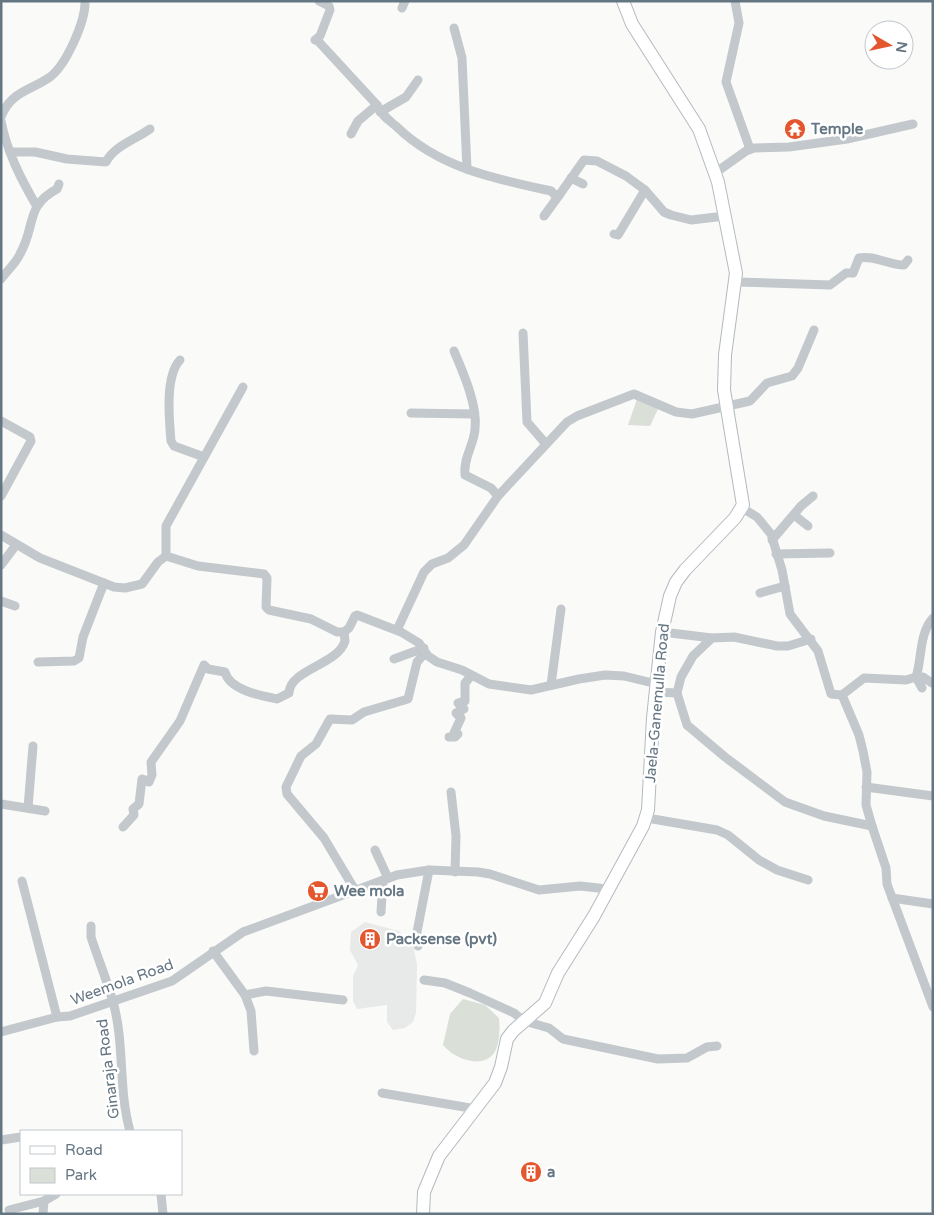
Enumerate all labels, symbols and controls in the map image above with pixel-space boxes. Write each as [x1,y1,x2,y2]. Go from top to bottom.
north arrow [864,20,914,70]
text: N [892,40,911,54]
temple icon: Temple [783,117,807,141]
place label: Temple [810,120,864,139]
street label: Jaela-Ganemulla Road [641,623,673,783]
supermarket icon: Wee mola [306,879,330,903]
place label: Wee mola [334,882,404,900]
building icon: Packsense (pvt) [358,927,382,951]
place label: Packsense (pvt) [386,930,497,949]
street label: Weemola Road [68,955,176,1009]
street label: Ginaraja Road [93,1018,123,1120]
legend [20,1130,182,1195]
text: Road [65,1141,103,1159]
building icon: a [519,1160,543,1184]
place label: a [547,1163,555,1181]
text: Park [65,1166,97,1184]

